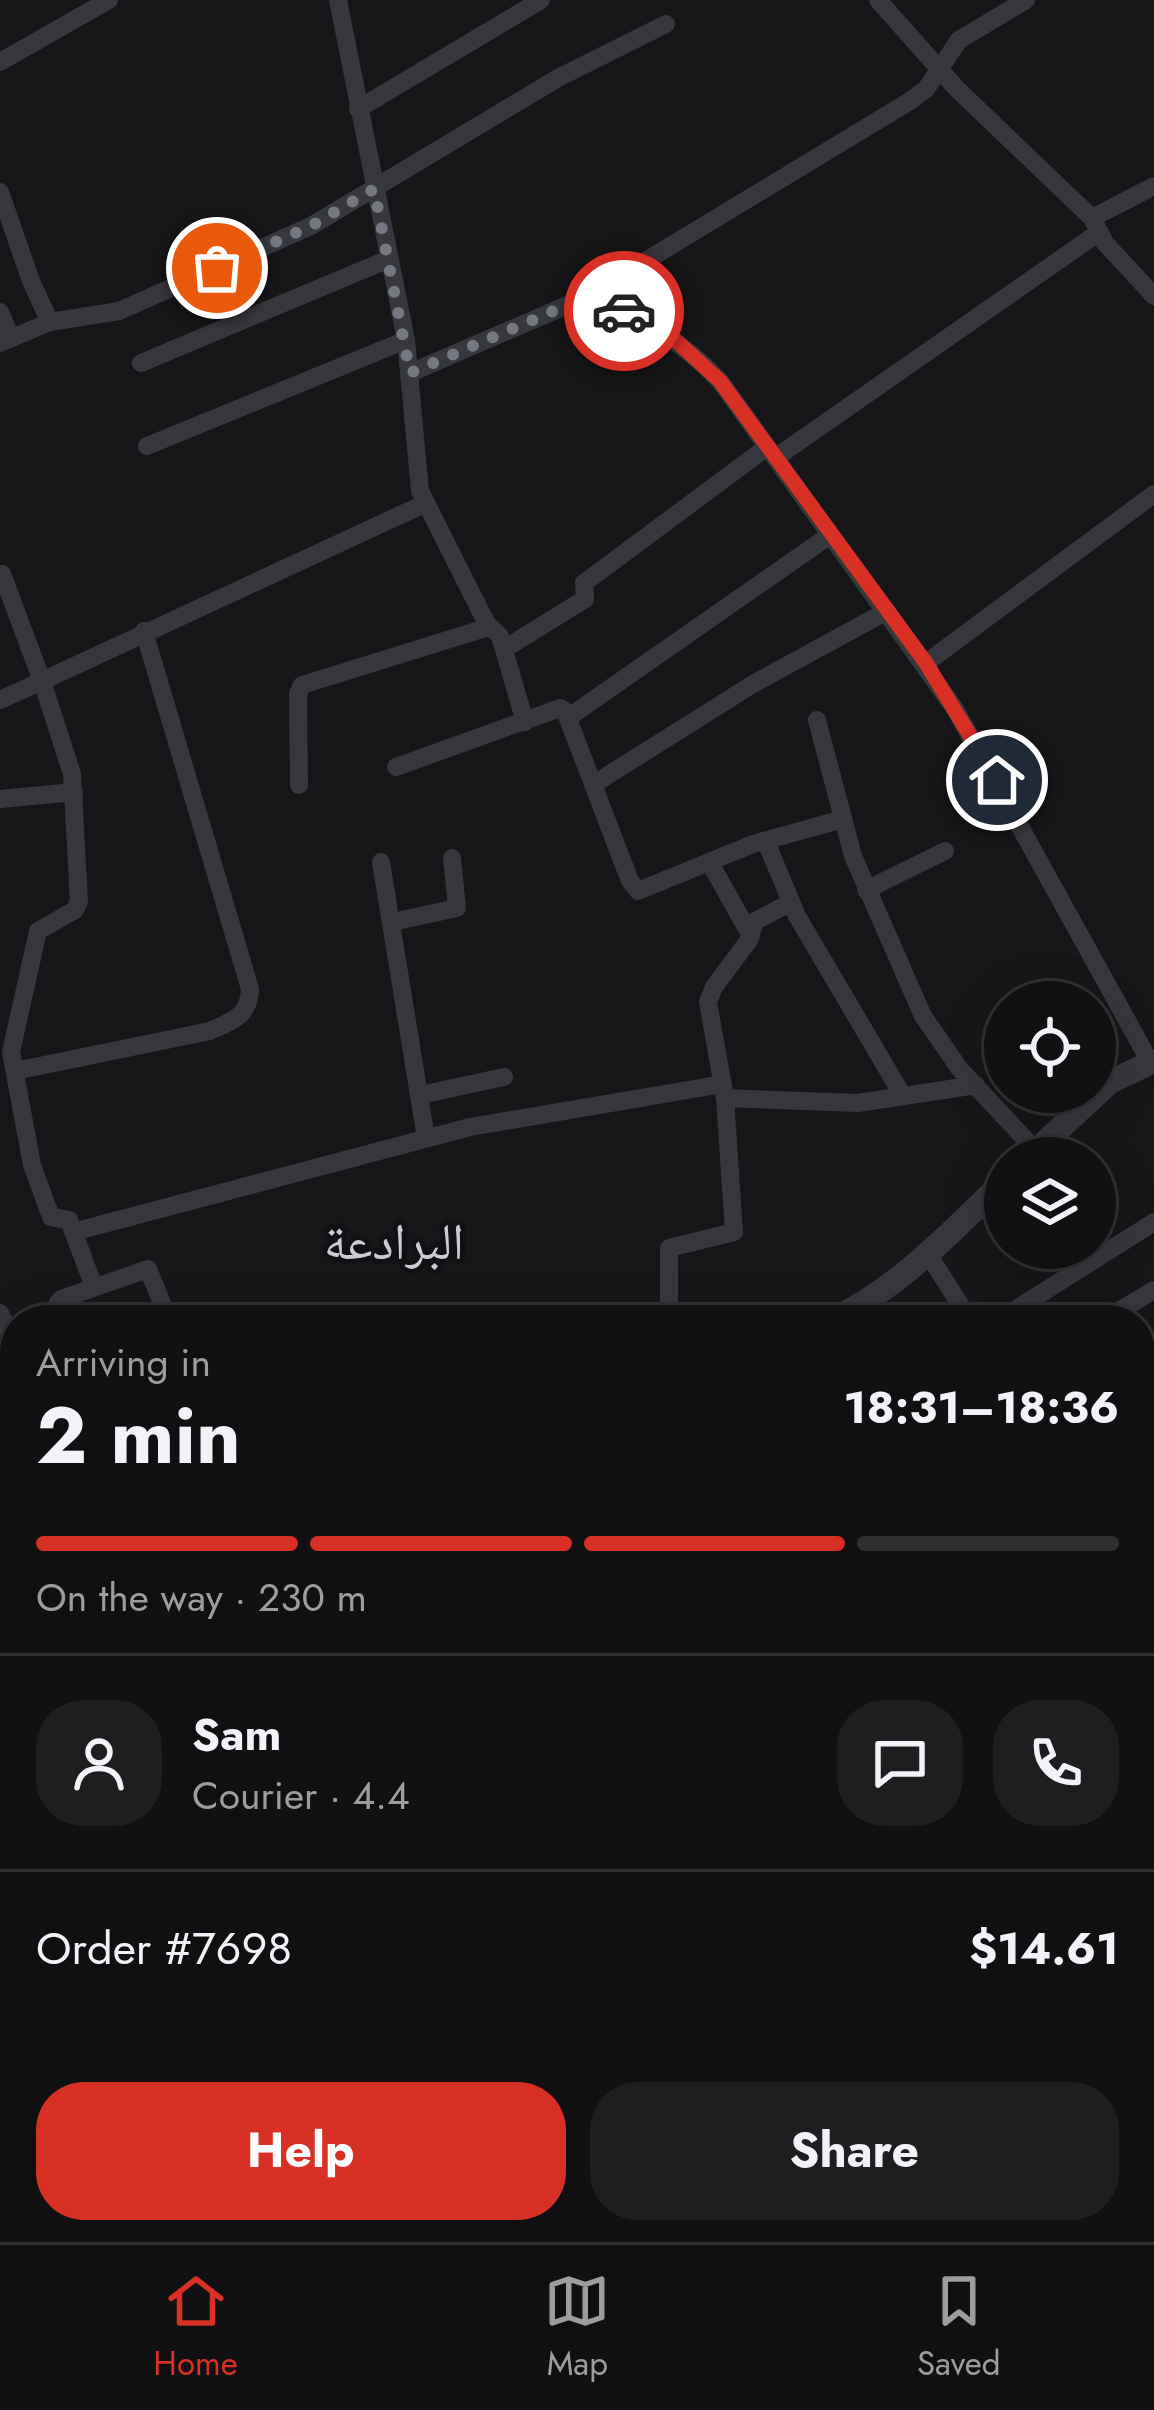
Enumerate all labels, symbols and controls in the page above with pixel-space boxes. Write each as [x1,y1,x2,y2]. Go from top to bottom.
pin [166,217,268,319]
icon: bag [184,235,250,301]
courier [564,251,684,371]
icon: car [591,278,657,344]
pin [946,729,1048,831]
icon: home [964,747,1030,813]
map controls [984,981,1116,1269]
button: locate [984,981,1116,1113]
button: layers [984,1137,1116,1269]
district label: البرادعة [324,1204,464,1278]
text: Arriving in [36,1334,211,1391]
text: 18:31–18:36 [844,1375,1119,1440]
text: 2 min [36,1380,241,1492]
text: On the way · 230 m [36,1569,367,1626]
button: person [36,1700,162,1826]
button: chat [837,1700,963,1826]
button: phone [993,1700,1119,1826]
text: Sam [192,1702,281,1767]
text: Courier · 4.4 [192,1767,410,1824]
text: Order #7698 [36,1916,292,1981]
text: $14.61 [969,1916,1119,1981]
button: Help [36,2082,566,2220]
button: Share [590,2082,1119,2220]
tab: Home [153,2268,238,2387]
tab: Map [544,2268,610,2387]
tab: Saved [917,2268,1001,2387]

